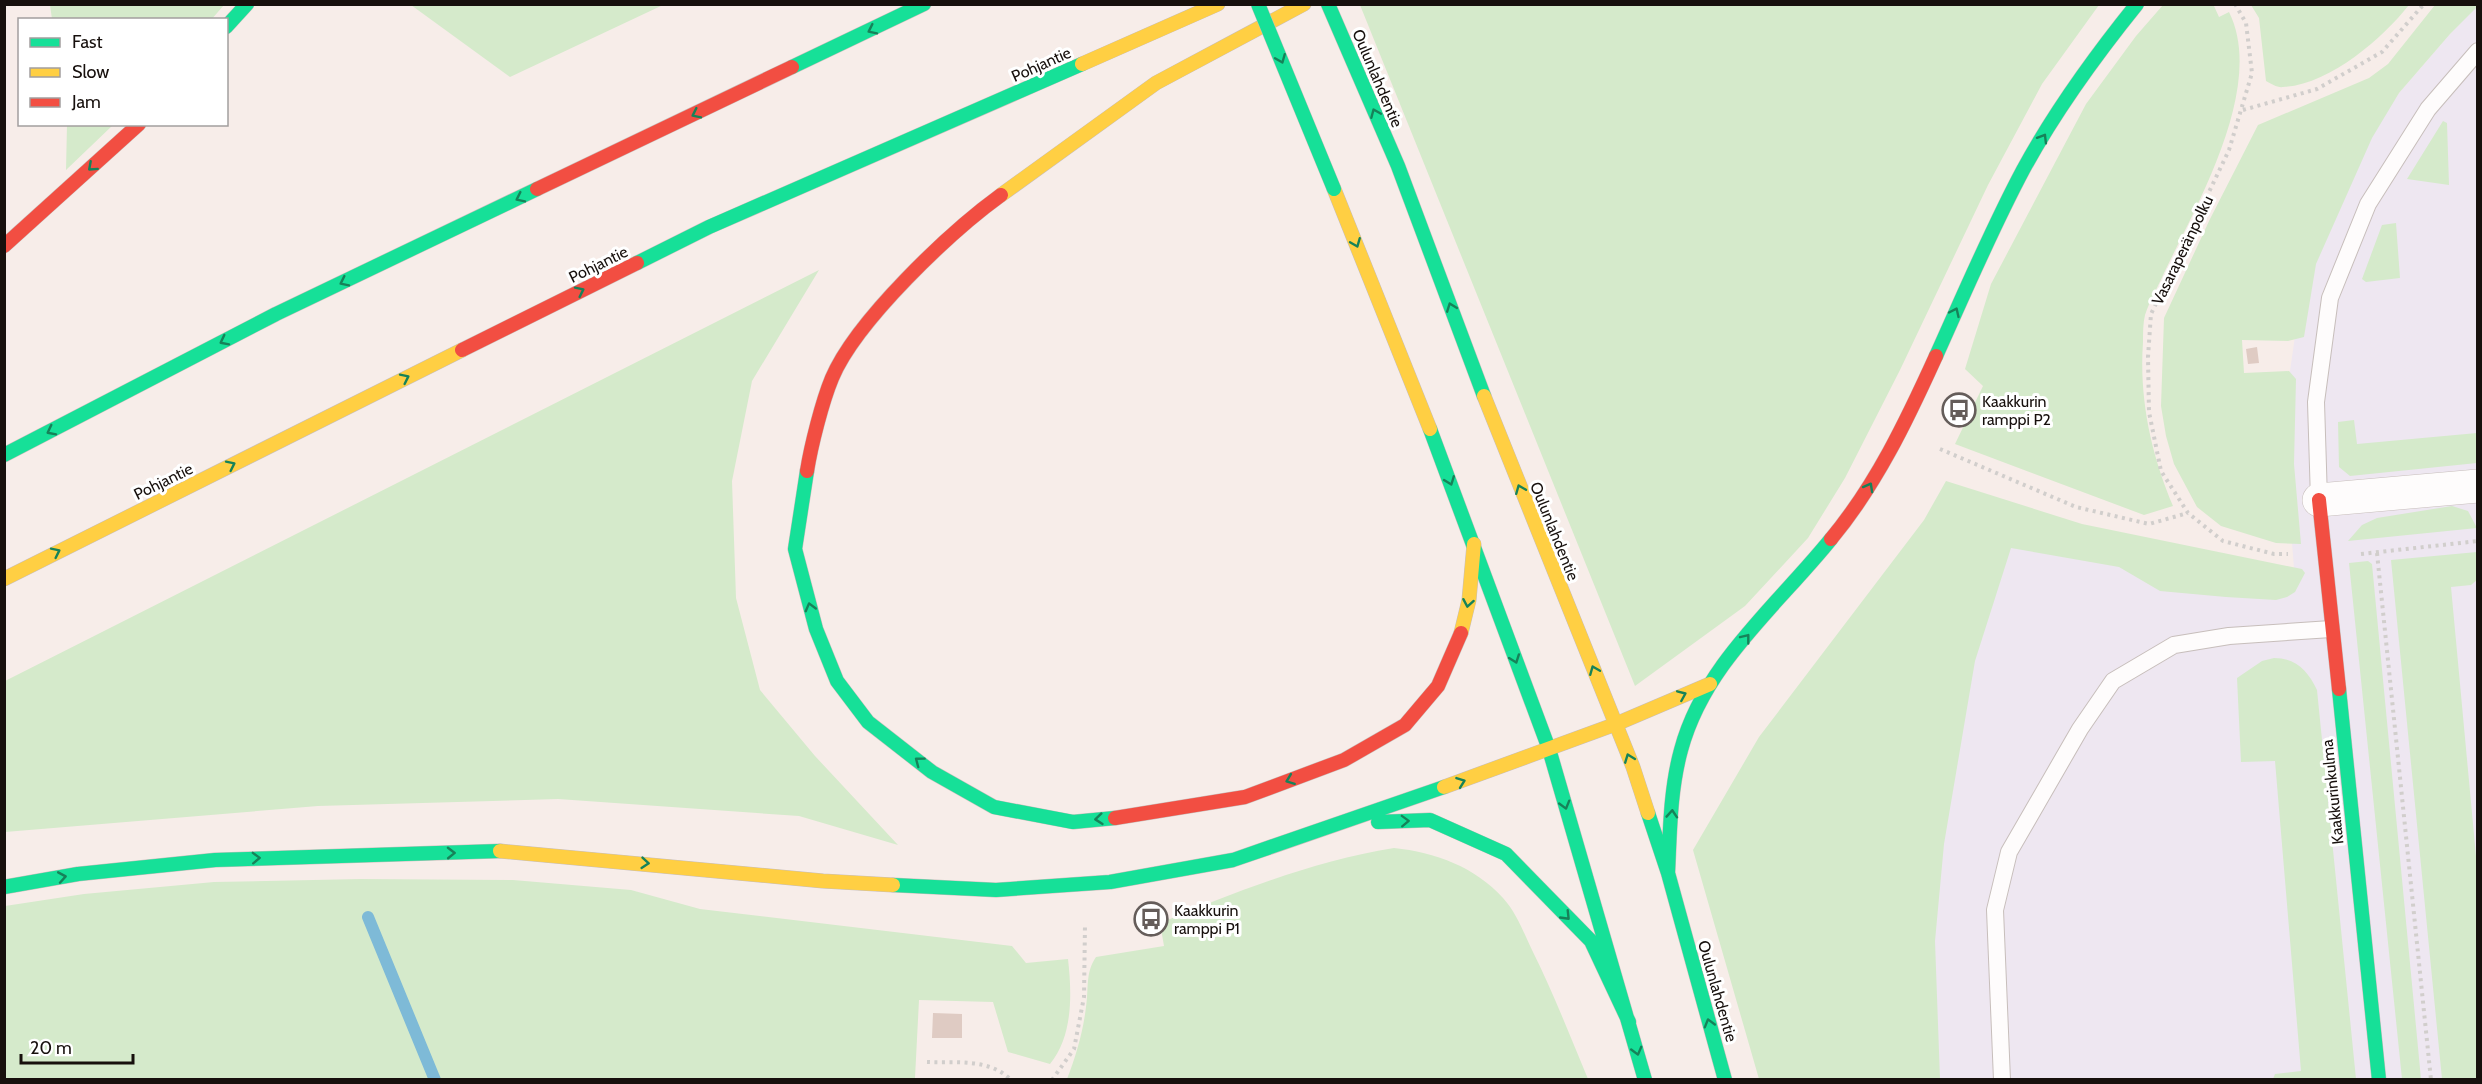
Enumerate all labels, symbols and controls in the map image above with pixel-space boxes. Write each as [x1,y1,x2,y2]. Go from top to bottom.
legend [18,18,228,126]
one-way arrow [867,22,878,34]
street label: Oulunlahdentie [1348,26,1407,130]
text: Fast [72,31,103,53]
street label: Pohjantie [1008,43,1074,86]
one-way arrow [1274,52,1286,63]
text: Slow [72,61,109,83]
text: Jam [71,91,101,113]
one-way arrow [691,106,702,118]
one-way arrow [1370,108,1382,119]
one-way arrow [2036,134,2047,144]
one-way arrow [88,160,99,171]
one-way arrow [515,190,526,202]
street label: Vasaraperänpolku [2148,192,2217,308]
one-way arrow [1349,237,1361,248]
street label: Pohjantie [566,242,631,287]
one-way arrow [339,274,350,286]
one-way arrow [574,287,584,298]
one-way arrow [1446,302,1458,313]
one-way arrow [1947,308,1959,319]
one-way arrow [220,334,231,345]
one-way arrow [399,374,410,385]
bus stop icon: Kaakkurin ramppi P2 [1941,392,1977,428]
place label: Kaakkurin ramppi P2 [1982,392,2051,429]
one-way arrow [47,424,57,435]
street label: Pohjantie [131,459,196,504]
one-way arrow [224,461,235,472]
one-way arrow [1442,475,1455,485]
street label: Oulunlahdentie [1526,479,1583,583]
one-way arrow [1861,483,1873,493]
one-way arrow [1515,485,1527,496]
one-way arrow [50,548,61,559]
one-way arrow [1462,597,1475,607]
one-way arrow [805,602,817,613]
one-way arrow [1738,634,1749,645]
one-way arrow [1507,653,1520,664]
one-way arrow [1589,665,1601,676]
one-way arrow [1676,691,1687,703]
street label: Kaakkurinkulma [2317,738,2347,845]
one-way arrow [1624,753,1636,764]
one-way arrow [915,758,926,769]
one-way arrow [1285,773,1295,786]
one-way arrow [1455,777,1466,790]
one-way arrow [1558,799,1570,810]
one-way arrow [1665,810,1678,819]
one-way arrow [1095,812,1104,825]
one-way arrow [1400,814,1409,827]
one-way arrow [446,846,455,859]
one-way arrow [252,852,261,865]
one-way arrow [641,856,650,869]
one-way arrow [57,871,67,884]
bus stop icon: Kaakkurin ramppi P1 [1133,901,1169,937]
place label: Kaakkurin ramppi P1 [1174,901,1240,938]
one-way arrow [1559,909,1570,920]
street label: Oulunlahdentie [1694,938,1741,1044]
one-way arrow [1704,1018,1717,1028]
scale bar [21,1027,134,1065]
text: 20 m [30,1037,72,1059]
one-way arrow [1630,1045,1642,1055]

